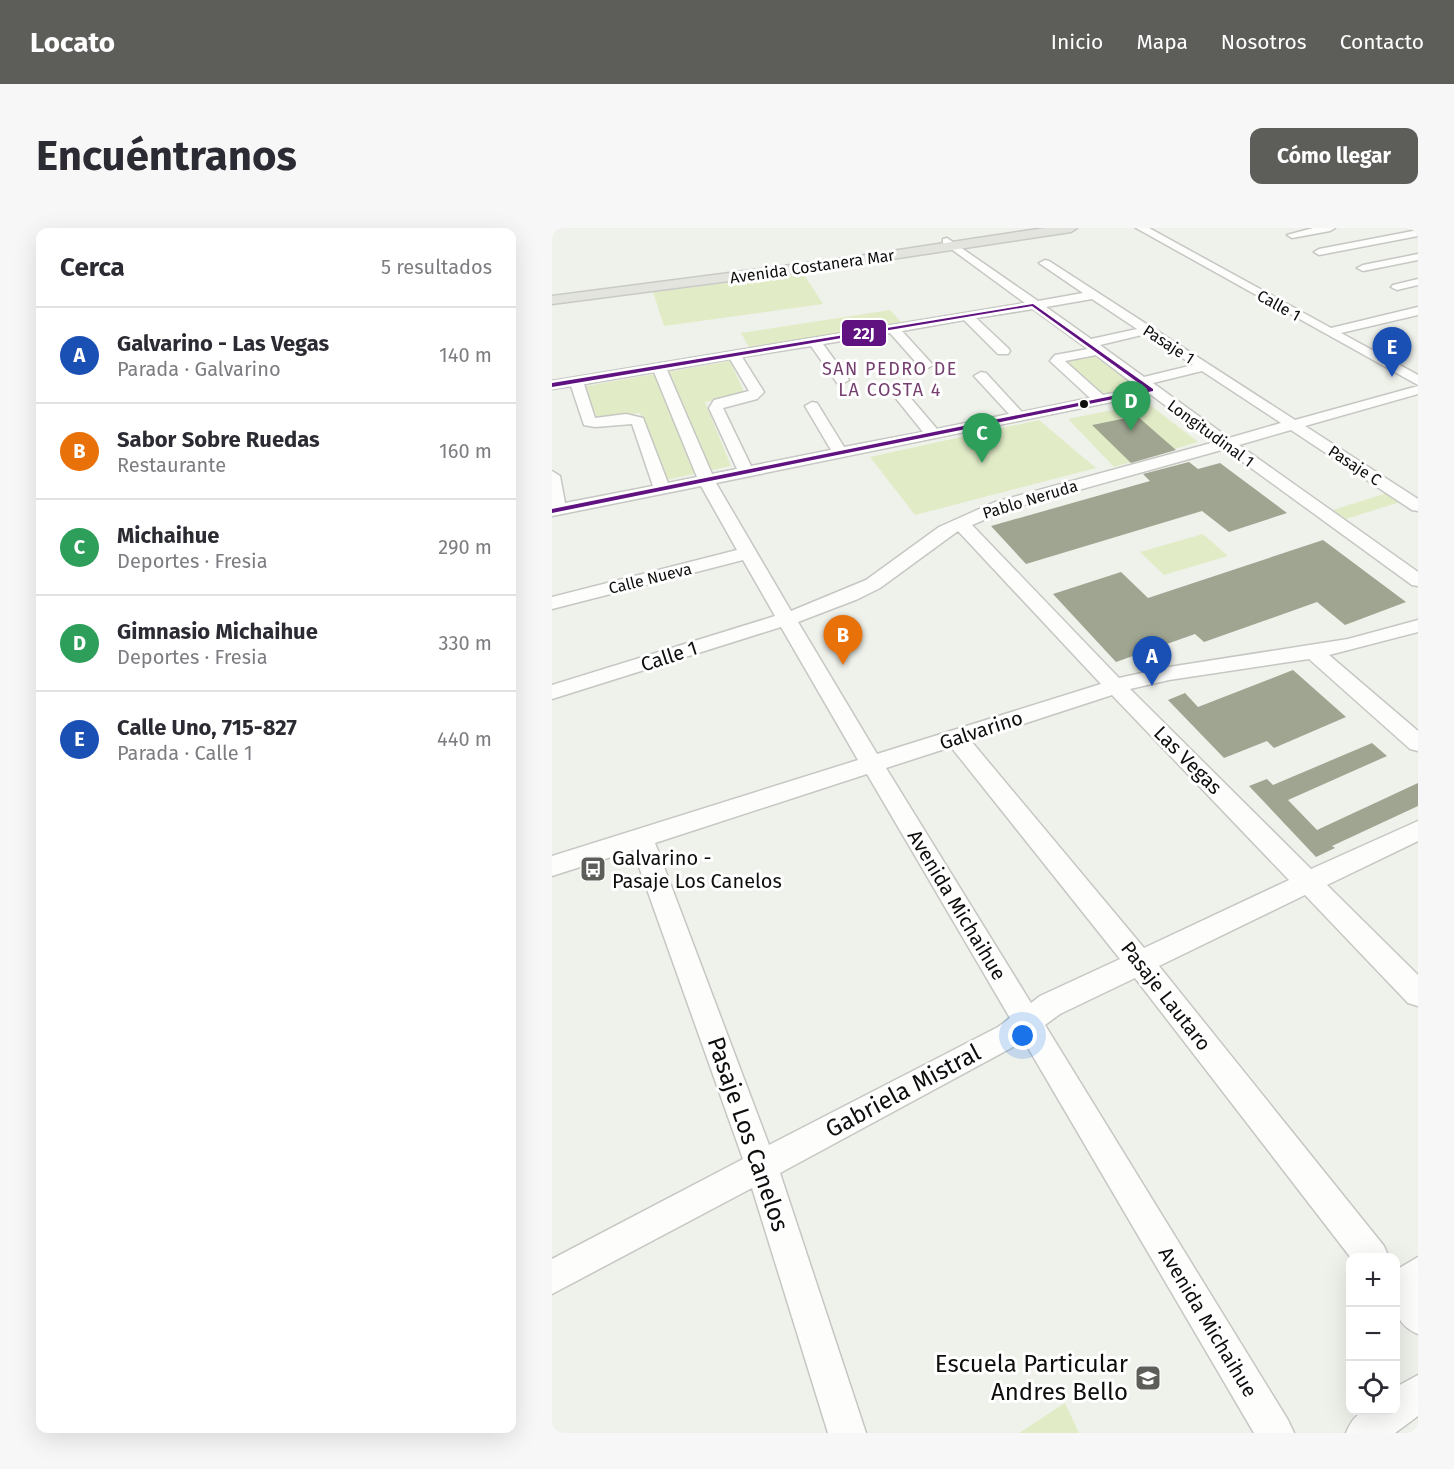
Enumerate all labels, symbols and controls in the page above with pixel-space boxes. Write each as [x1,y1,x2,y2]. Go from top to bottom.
text: Locato [30,26,115,59]
text: Inicio [1051,29,1103,55]
text: Mapa [1136,29,1188,55]
text: Nosotros [1221,29,1307,55]
text: Contacto [1340,29,1424,55]
button: Cómo llegar [1250,128,1418,184]
text: Encuéntranos [36,131,297,181]
street label: Avenida Costanera Mar [729,245,896,287]
text: Cerca [60,252,125,283]
text: 5 resultados [381,255,492,279]
street label: Calle 1 [1254,286,1304,325]
line badge: 22J [841,319,887,347]
street label: Pasaje 1 [1140,321,1198,368]
text: 22J [853,324,875,343]
pin: E [1372,328,1412,377]
text: Galvarino - Las Vegas [117,330,329,357]
text: A [74,343,85,367]
text: 140 m [439,343,492,367]
text: Parada · Galvarino [117,357,281,381]
district label: SAN PEDRO DE LA COSTA 4 [822,358,958,401]
pin: D [1112,382,1150,431]
street label: Longitudinal 1 [1164,396,1258,471]
unlabelled marker [1078,398,1090,410]
pin: C [962,414,1002,463]
text: Sabor Sobre Ruedas [117,426,320,453]
text: B [73,439,86,463]
text: 160 m [439,439,492,463]
street label: Pasaje C [1325,441,1385,490]
text: Restaurante [117,453,226,477]
street label: Pablo Neruda [980,476,1080,523]
text: Michaihue [117,522,219,549]
text: C [74,535,85,559]
text: 290 m [438,535,492,559]
text: Deportes · Fresia [117,549,268,573]
street label: Calle Nueva [607,559,694,598]
pin: B [824,616,862,665]
text: Gimnasio Michaihue [117,618,318,645]
text: D [73,631,86,655]
text: 330 m [438,631,492,655]
street label: Calle 1 [638,636,700,676]
pin: A [1132,636,1172,686]
text: Deportes · Fresia [117,645,268,669]
street label: Galvarino [936,705,1026,755]
text: Calle Uno, 715-827 [117,714,297,741]
street label: Las Vegas [1149,721,1227,799]
text: E [74,727,85,751]
text: 440 m [437,727,492,751]
text: Parada · Calle 1 [117,741,253,765]
street label: Avenida Michaihue [903,826,1011,984]
place label: Galvarino - Pasaje Los Canelos [612,846,782,893]
bus stop icon: Galvarino - Pasaje Los Canelos [578,854,608,884]
street label: Pasaje Lautaro [1116,937,1216,1055]
your location [1008,1021,1037,1050]
street label: Pasaje Los Canelos [702,1033,794,1235]
street label: Gabriela Mistral [821,1038,985,1144]
street label: Avenida Michaihue [1154,1243,1262,1401]
map controls [1346,1253,1400,1415]
button: + [1346,1253,1400,1307]
button: − [1346,1307,1400,1361]
place label: Escuela Particular Andres Bello [935,1350,1129,1406]
button: locate [1346,1361,1400,1415]
school or university icon: Escuela Particular Andres Bello [1133,1363,1163,1393]

